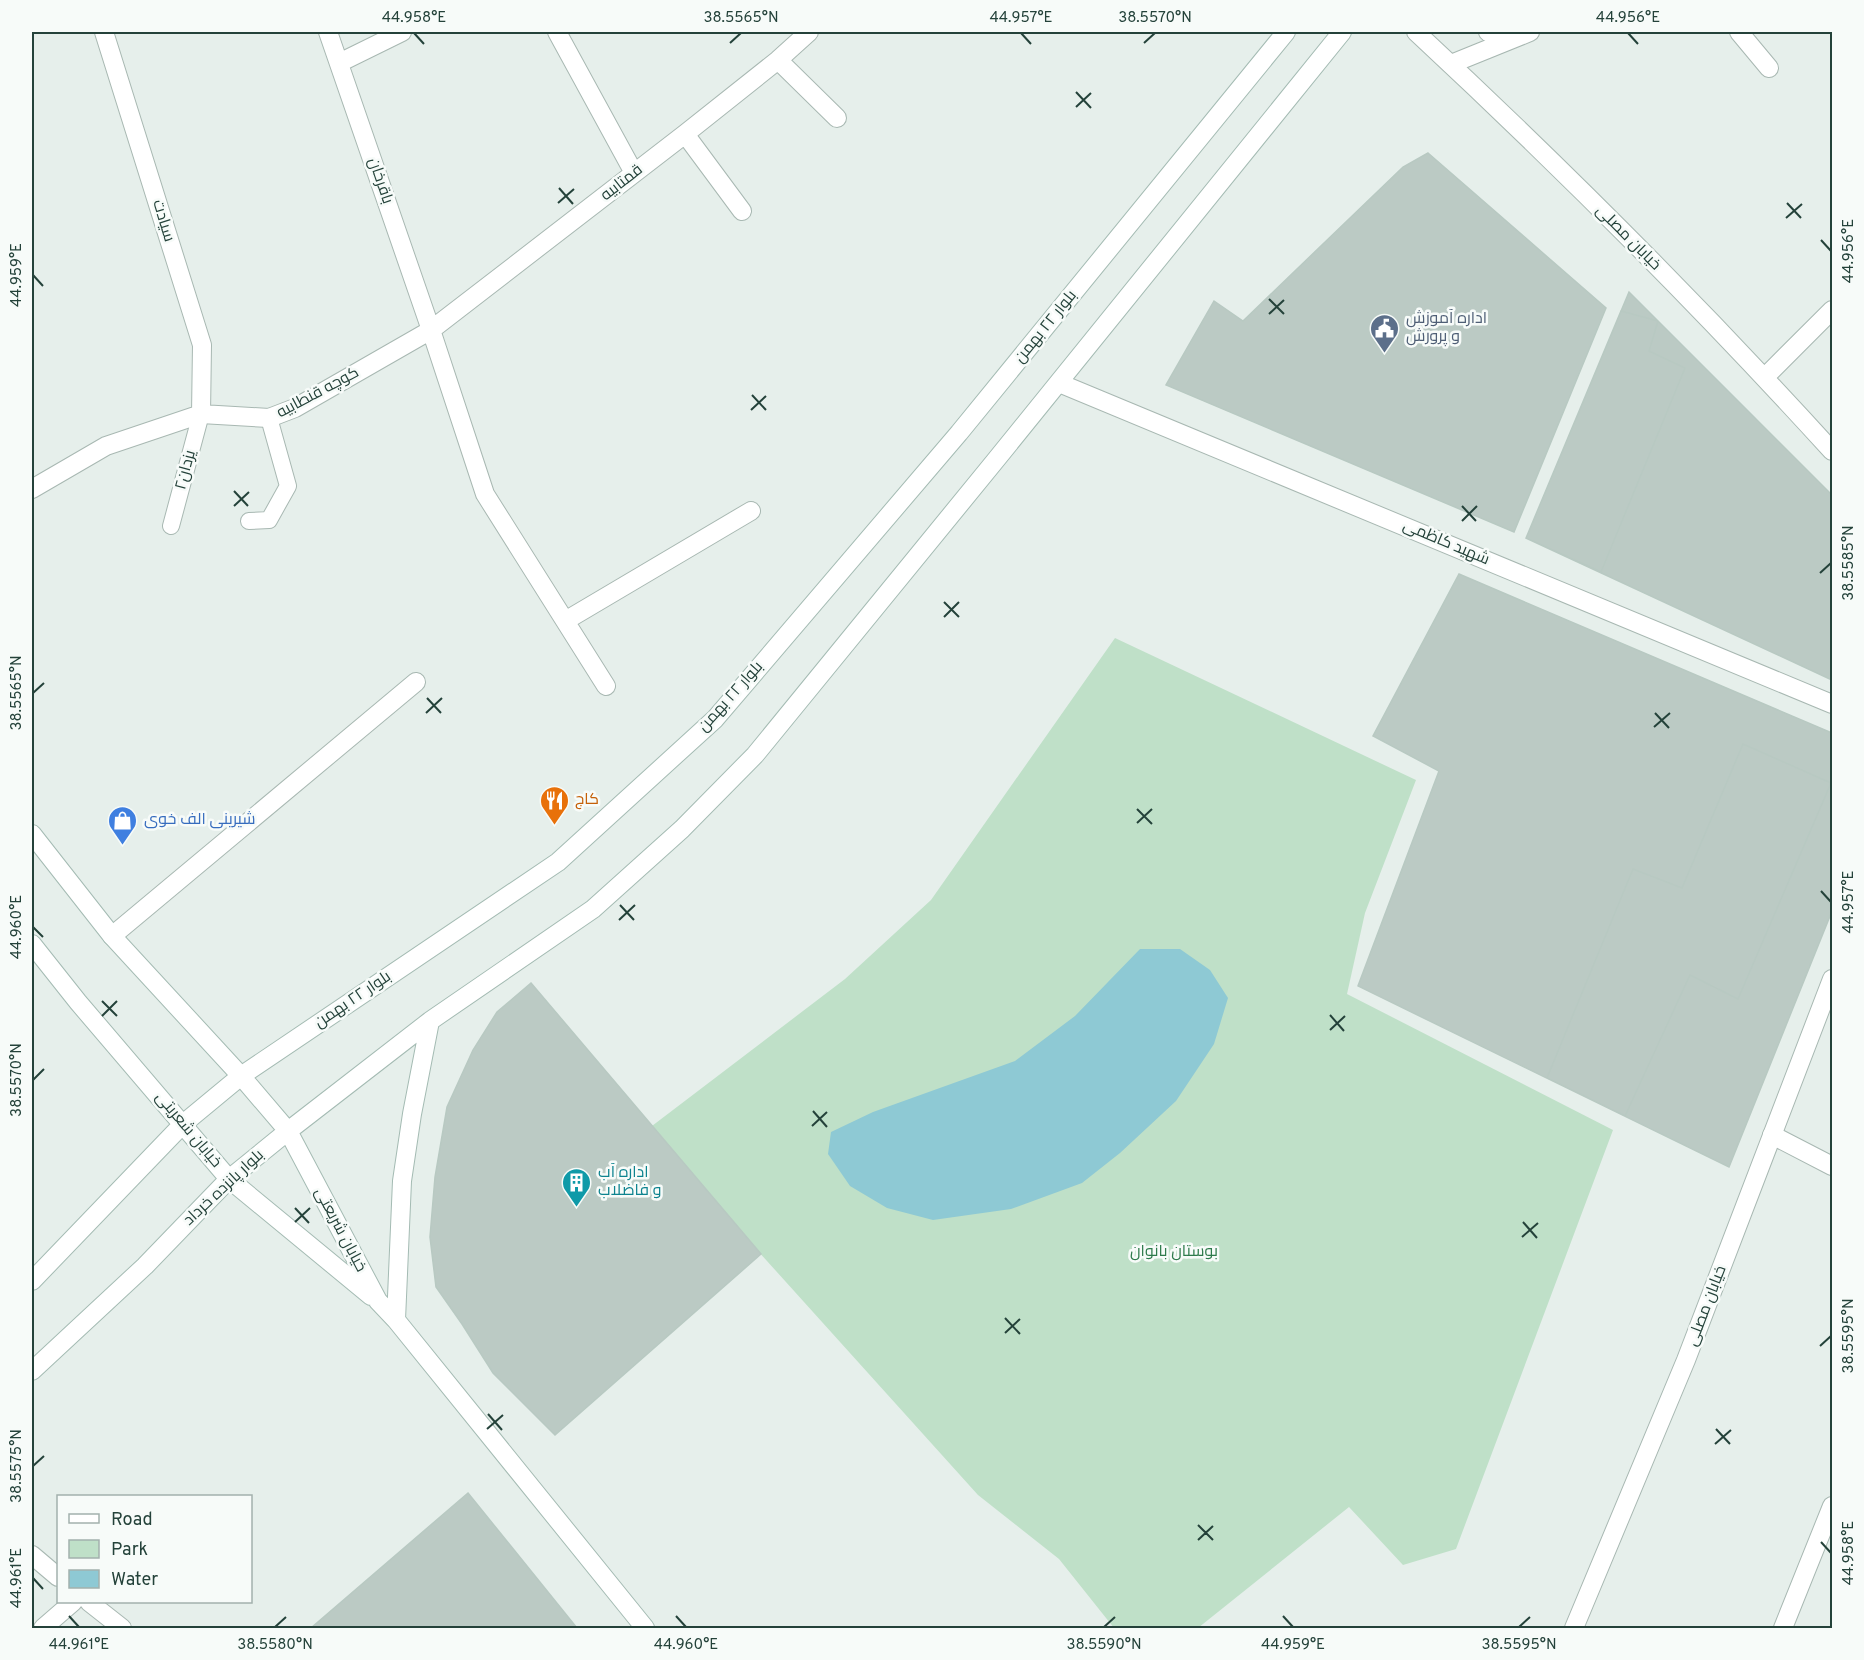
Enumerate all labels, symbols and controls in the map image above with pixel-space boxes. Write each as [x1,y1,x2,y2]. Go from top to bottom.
text: 44.958°E [382,9,446,28]
text: 38.5565°N [703,9,779,28]
text: 44.957°E [989,9,1053,28]
text: 38.5570°N [1118,9,1192,28]
text: 44.956°E [1596,9,1660,28]
street label: باقرخان [363,155,397,207]
street label: قمتابیه [597,160,647,206]
street label: سیادت [147,198,179,244]
street label: خیابان مصلی [1591,201,1665,275]
text: 44.956°E [1840,219,1859,283]
text: 44.959°E [8,243,27,307]
street label: بلوار ۲۲ بهمن [1010,286,1082,368]
place label: اداره آموزش و پرورش [1406,309,1487,347]
public building icon: اداره آموزش و پرورش [1369,312,1401,354]
street label: کوچه قنطابیه [273,363,363,423]
street label: یزدان۲ [171,447,201,492]
street label: شهید کاظمی [1400,516,1492,570]
text: 38.5585°N [1840,525,1859,601]
text: 38.5565°N [8,655,27,731]
street label: بلوار ۲۲ بهمن [694,658,768,736]
restaurant icon: کاج [538,784,570,826]
place label: کاج [575,790,599,810]
shop icon: شیرینی الف خوی [107,804,139,846]
place label: شیرینی الف خوی [144,810,255,830]
text: 44.957°E [1840,870,1859,934]
text: 44.960°E [8,895,27,959]
street label: بلوار ۲۲ بهمن [311,967,395,1033]
text: 38.5570°N [8,1043,27,1117]
street label: خیابان شعریتی [150,1088,226,1172]
street label: بلوار پانزده خرداد [179,1146,269,1230]
place label: اداره آب و فاضلاب [598,1163,661,1201]
building icon: اداره آب و فاضلاب [561,1166,593,1208]
street label: خیابان شریعتی [309,1184,371,1276]
park label: بوستان بانوان [1130,1242,1218,1262]
street label: خیابان مصلی [1682,1263,1732,1349]
text: 38.5595°N [1840,1299,1859,1374]
text: 38.5575°N [8,1429,27,1503]
legend [57,1495,252,1603]
text: Road [111,1509,153,1532]
text: 44.958°E [1840,1521,1859,1585]
text: Park [111,1539,148,1562]
text: 44.961°E [8,1548,27,1608]
text: Water [111,1569,158,1592]
text: 44.961°E [49,1636,109,1655]
text: 38.5580°N [237,1636,313,1655]
text: 44.960°E [654,1636,718,1655]
text: 38.5590°N [1066,1636,1142,1655]
text: 44.959°E [1261,1636,1325,1655]
text: 38.5595°N [1482,1636,1557,1655]

